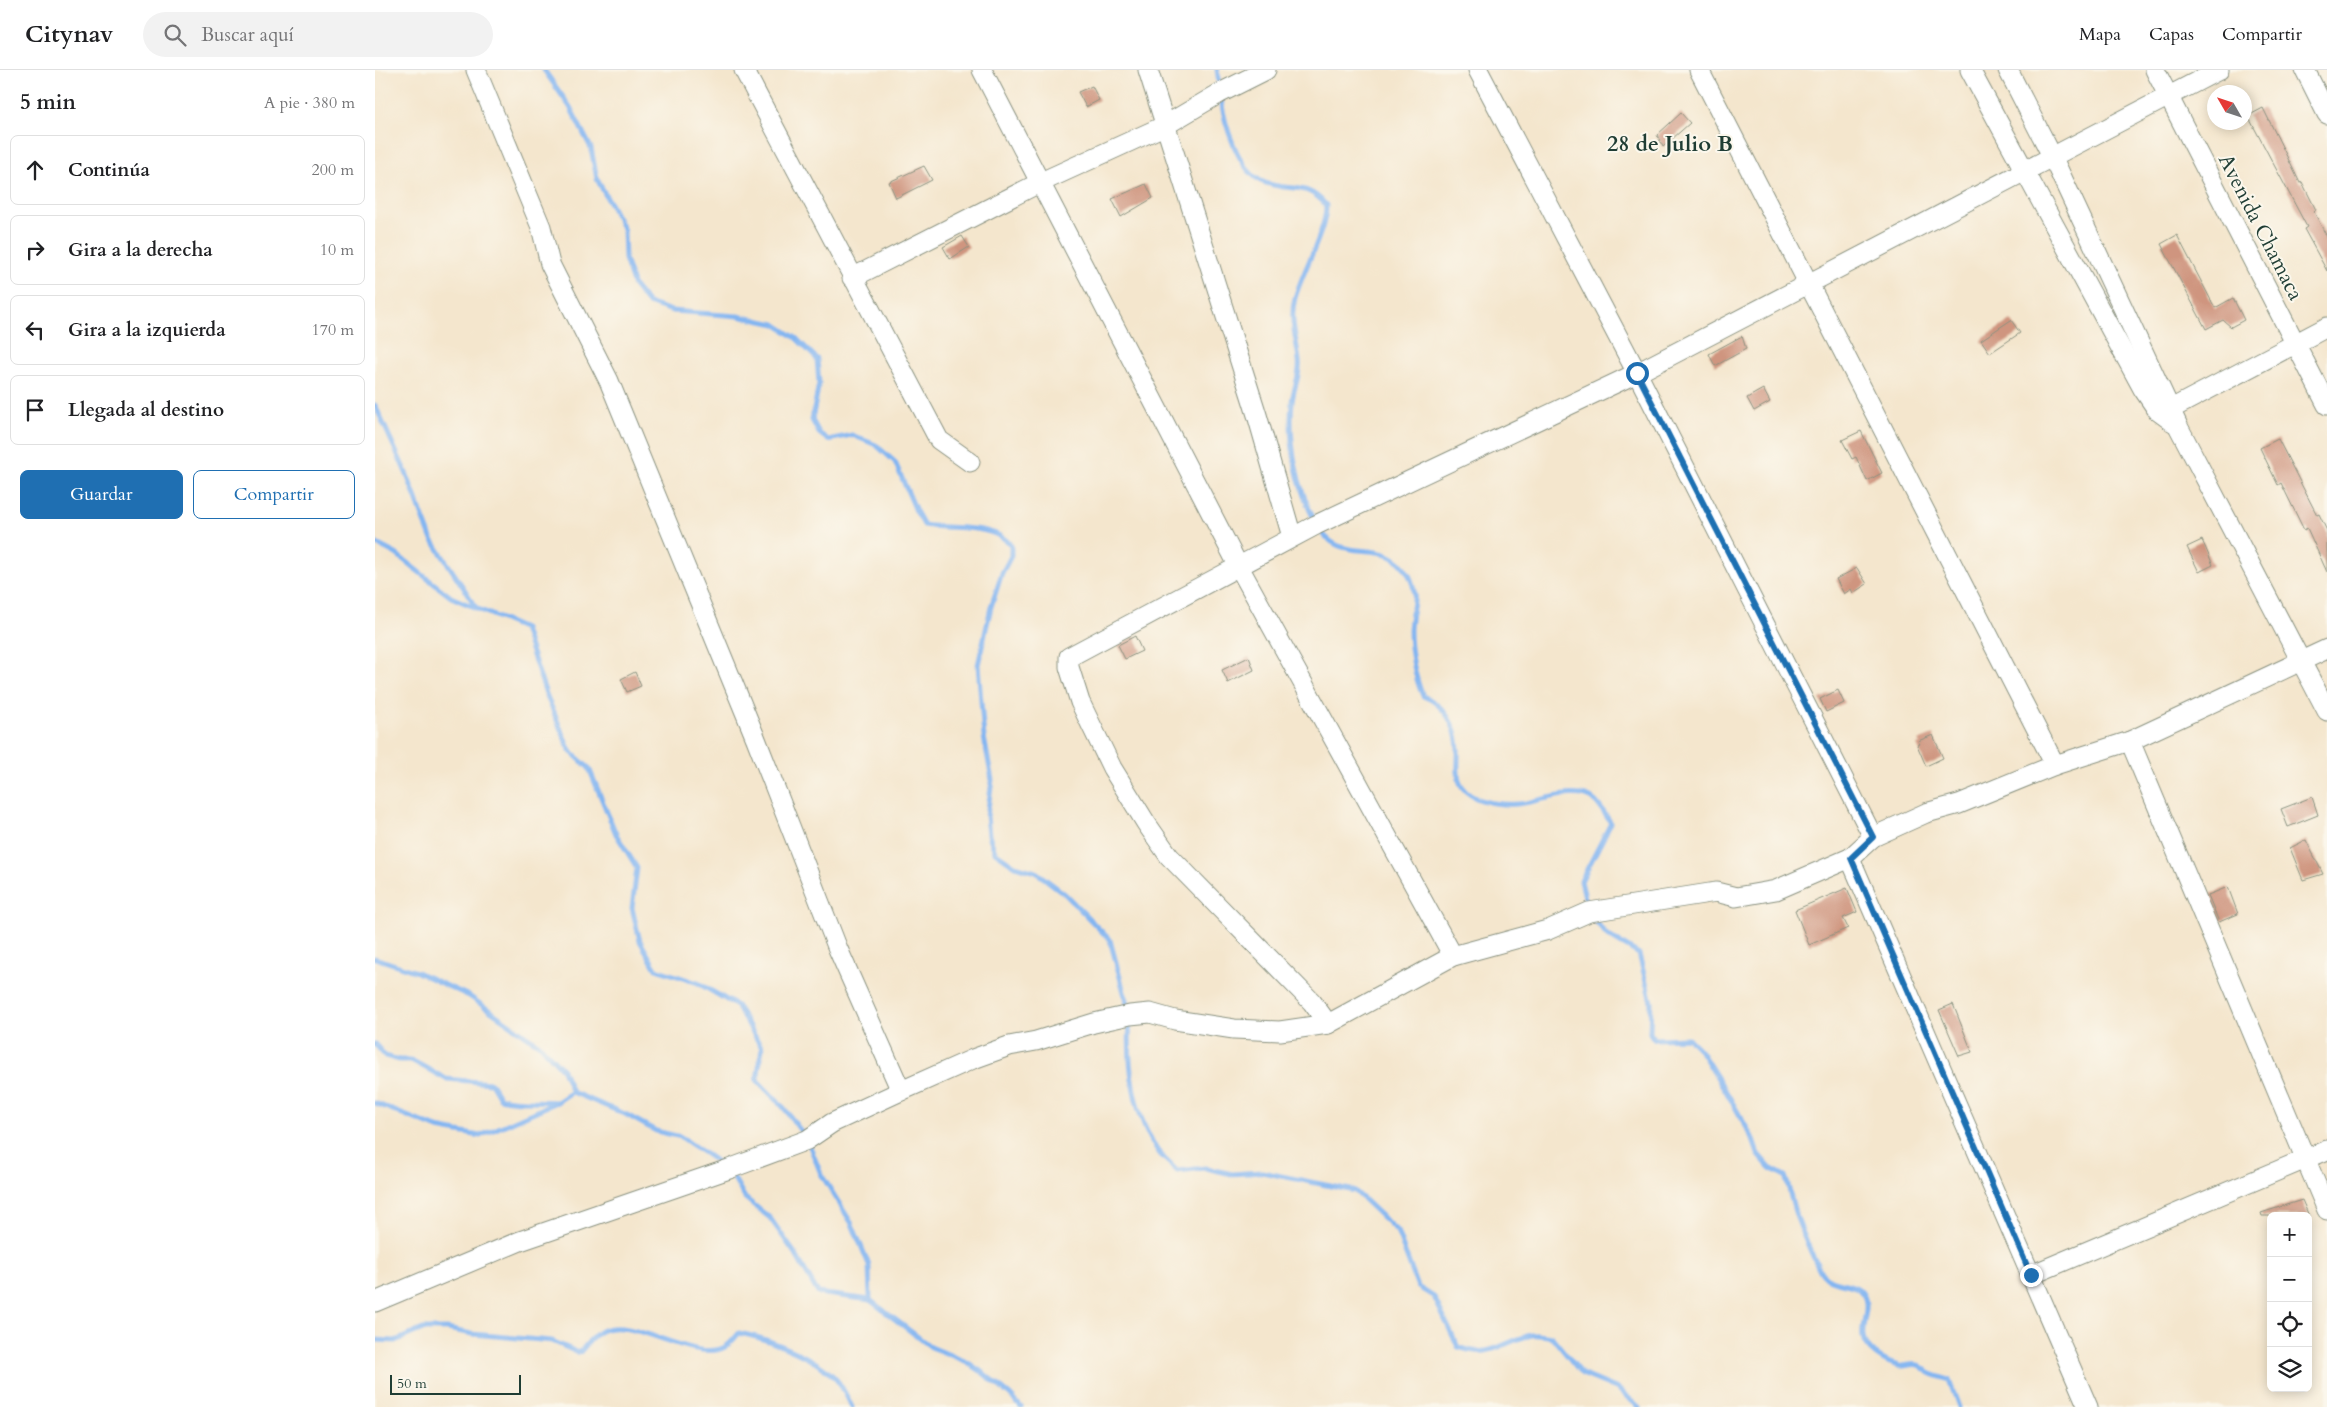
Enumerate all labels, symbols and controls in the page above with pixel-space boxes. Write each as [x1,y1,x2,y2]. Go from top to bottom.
search box [143,12,493,57]
text: Citynav [25,18,113,51]
icon: search [161,21,189,49]
text: Buscar aquí [201,22,294,48]
text: Mapa [2079,22,2121,47]
text: Capas [2149,22,2194,47]
text: Compartir [2222,22,2302,47]
north arrow [2207,85,2252,130]
text: 5 min [20,88,76,117]
text: A pie · 380 m [264,92,355,114]
district label: 28 de Julio B [1607,129,1733,159]
street label: Avenida Chamaca [2211,149,2310,306]
icon: ahead [21,156,49,184]
text: Continúa [68,157,150,183]
text: 200 m [312,159,354,181]
icon: right [21,236,49,264]
text: Gira a la derecha [68,237,213,263]
text: 10 m [320,239,354,261]
icon: left [21,316,49,344]
text: Gira a la izquierda [68,317,226,343]
text: 170 m [312,319,354,341]
route start [1626,362,1649,385]
icon: arrive [21,396,49,424]
text: Llegada al destino [68,397,224,423]
button: Guardar [20,470,183,519]
button: Compartir [193,470,355,519]
map controls [2267,1212,2312,1392]
button: + [2267,1212,2312,1257]
button: − [2267,1257,2312,1302]
route end [2020,1264,2043,1287]
button: locate [2267,1302,2312,1347]
button: layers [2267,1347,2312,1392]
scale bar [390,1372,521,1395]
text: 50 m [397,1374,427,1393]

